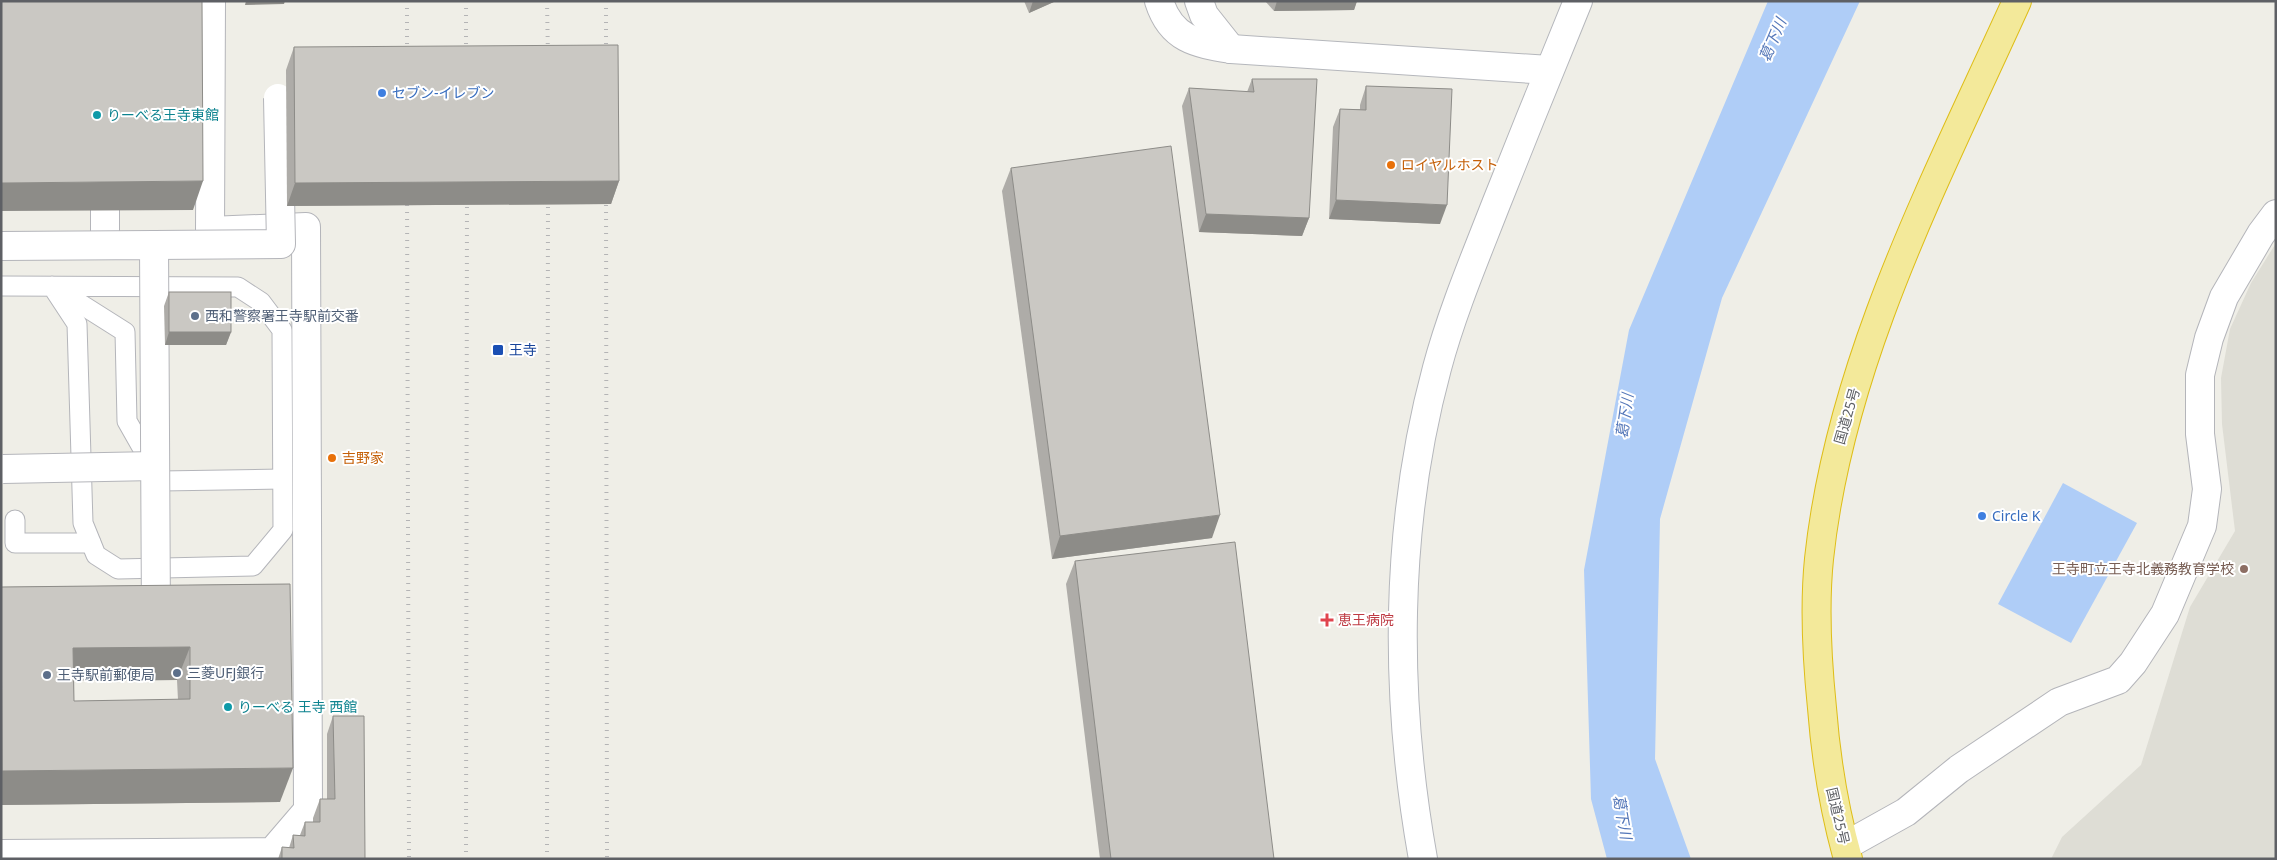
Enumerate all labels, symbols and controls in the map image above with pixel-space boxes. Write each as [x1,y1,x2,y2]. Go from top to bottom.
water label: 葛下川 [1754,13,1791,64]
place label: セブン-イレブン [392,83,495,102]
marker: セブン-イレブン [376,87,388,99]
place label: りーべる王寺東館 [107,105,219,124]
marker: りーべる王寺東館 [91,109,103,121]
place label: ロイヤルホスト [1401,155,1499,174]
marker: ロイヤルホスト [1385,159,1397,171]
place label: 西和警察署王寺駅前交番 [205,306,359,325]
marker: 西和警察署王寺駅前交番 [189,310,201,322]
place label: 王寺 [509,340,537,359]
marker: 王寺 [491,343,505,357]
street label: 国道25号 [1829,385,1864,446]
water label: 葛下川 [1611,390,1637,440]
place label: 吉野家 [342,448,384,467]
marker: 吉野家 [326,452,338,464]
place label: Circle K [1992,506,2041,525]
marker: Circle K [1976,510,1988,522]
place label: 王寺町立王寺北義務教育学校 [2052,559,2234,578]
marker: 王寺町立王寺北義務教育学校 [2238,563,2250,575]
place label: 恵王病院 [1338,610,1394,629]
marker: 恵王病院 [1320,613,1334,627]
place label: 三菱UFJ銀行 [187,663,264,682]
place label: 王寺駅前郵便局 [57,665,155,684]
marker: 三菱UFJ銀行 [171,667,183,679]
marker: 王寺駅前郵便局 [41,669,53,681]
place label: りーべる 王寺 西館 [238,697,357,716]
marker: りーべる 王寺 西館 [222,701,234,713]
street label: 国道25号 [1823,785,1854,846]
water label: 葛下川 [1609,793,1637,843]

